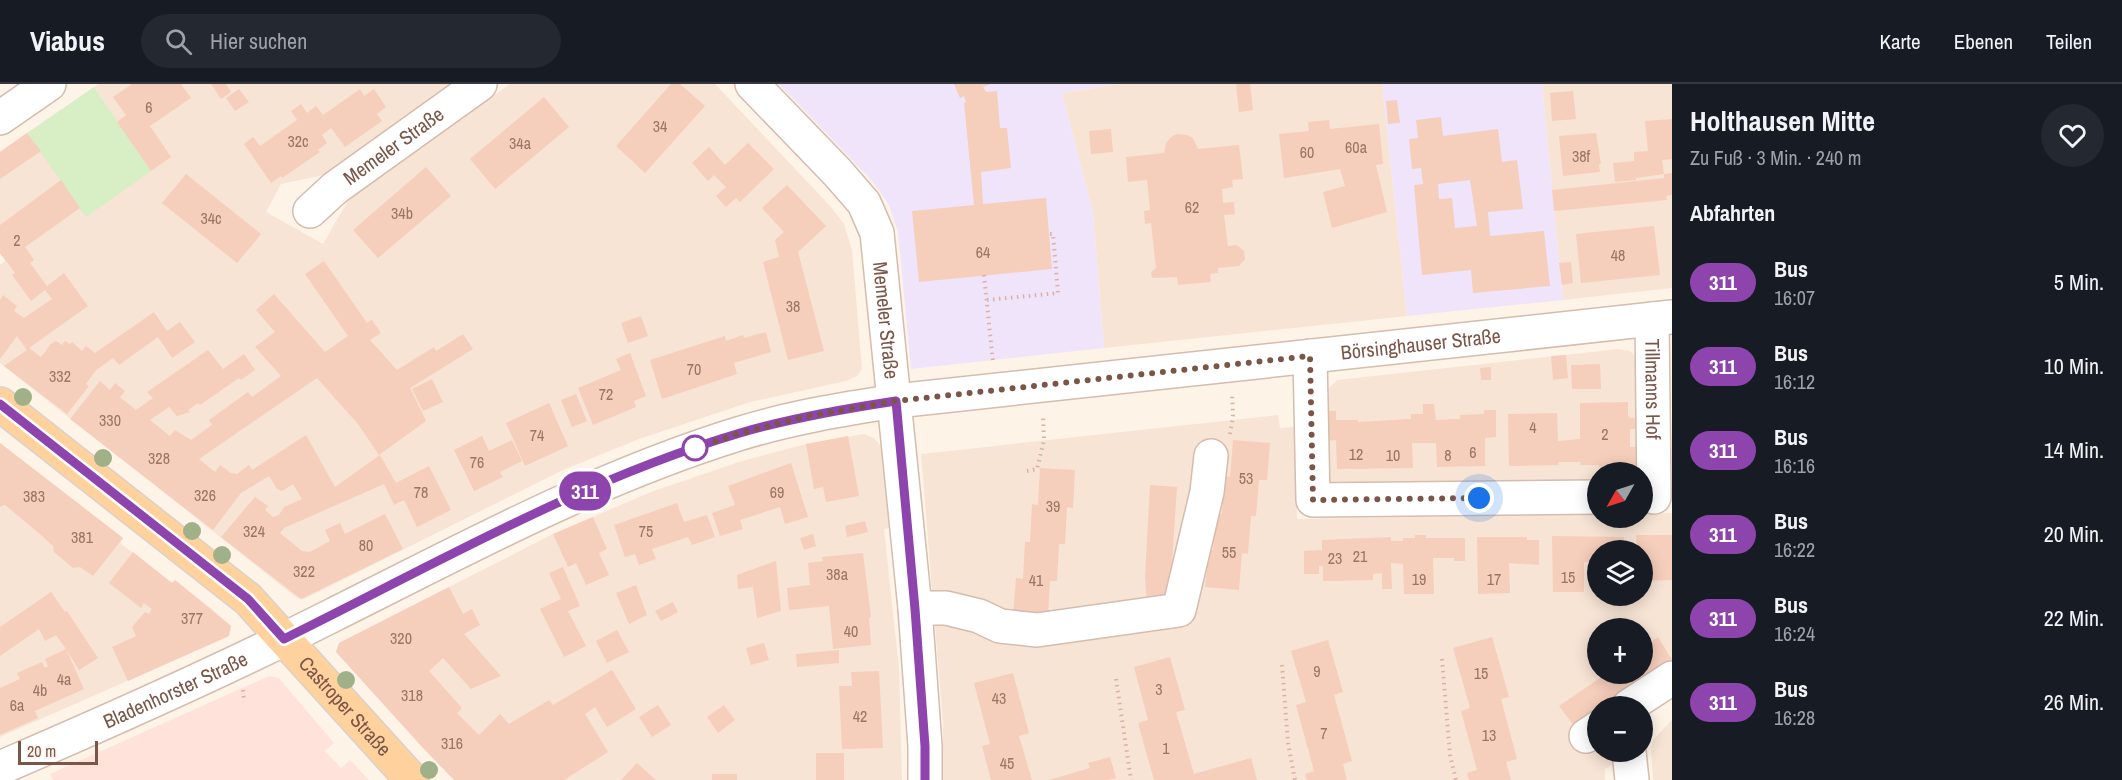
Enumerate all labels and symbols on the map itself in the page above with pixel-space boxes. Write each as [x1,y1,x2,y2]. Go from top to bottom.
house number: 6 [145,96,153,118]
street label: Memeler Straße [338,100,449,191]
house number: 34 [653,115,667,137]
house number: 32c [287,130,309,152]
house number: 34a [509,132,532,154]
house number: 60a [1345,136,1368,158]
house number: 60 [1300,141,1314,163]
house number: 38f [1572,145,1590,167]
house number: 62 [1185,196,1199,218]
house number: 34b [391,202,413,224]
house number: 34c [200,207,222,229]
house number: 2 [13,229,21,251]
house number: 64 [976,241,990,263]
house number: 48 [1611,244,1625,266]
street label: Memeler Straße [867,260,906,380]
house number: 38 [786,295,800,317]
street label: Börsinghauser Straße [1339,322,1502,366]
street label: Tillmanns Hof [1639,338,1667,440]
house number: 70 [687,358,701,380]
house number: 332 [49,365,71,387]
house number: 72 [599,383,613,405]
house number: 330 [99,409,121,431]
house number: 4 [1529,416,1537,438]
house number: 2 [1601,423,1609,445]
house number: 74 [530,424,544,446]
unlabelled marker [682,435,708,461]
house number: 6 [1469,441,1477,463]
house number: 12 [1349,443,1363,465]
house number: 10 [1386,444,1400,466]
house number: 8 [1444,444,1452,466]
house number: 328 [148,447,170,469]
house number: 76 [470,451,484,473]
north arrow [1587,462,1653,528]
house number: 53 [1239,467,1253,489]
line badge: 311 [550,472,620,510]
house number: 78 [414,481,428,503]
house number: 69 [770,481,784,503]
your location [1464,483,1494,513]
house number: 326 [194,484,216,506]
house number: 383 [23,485,45,507]
house number: 39 [1046,495,1060,517]
house number: 324 [243,520,265,542]
house number: 75 [639,520,653,542]
house number: 381 [71,526,94,548]
house number: 80 [359,534,373,556]
house number: 55 [1222,541,1236,563]
house number: 21 [1353,545,1368,567]
house number: 23 [1328,547,1342,569]
house number: 322 [293,560,315,582]
house number: 38a [826,563,849,585]
house number: 15 [1561,566,1575,588]
house number: 19 [1412,568,1426,590]
house number: 17 [1487,568,1501,590]
house number: 41 [1029,569,1044,591]
house number: 377 [181,607,203,629]
house number: 40 [844,620,858,642]
house number: 320 [390,627,412,649]
street label: Bladenhorster Straße [99,645,252,734]
street label: Castroper Straße [293,650,398,761]
house number: 9 [1313,660,1321,682]
house number: 15 [1474,662,1488,684]
house number: 4a [57,668,72,690]
house number: 3 [1155,678,1163,700]
house number: 4b [33,679,47,701]
house number: 318 [401,684,423,706]
house number: 43 [992,687,1006,709]
house number: 6a [10,694,25,716]
house number: 42 [853,705,867,727]
house number: 7 [1320,722,1328,744]
house number: 13 [1482,724,1496,746]
house number: 316 [441,732,463,754]
house number: 1 [1162,737,1170,759]
scale bar [18,738,98,766]
house number: 45 [1000,752,1014,774]

